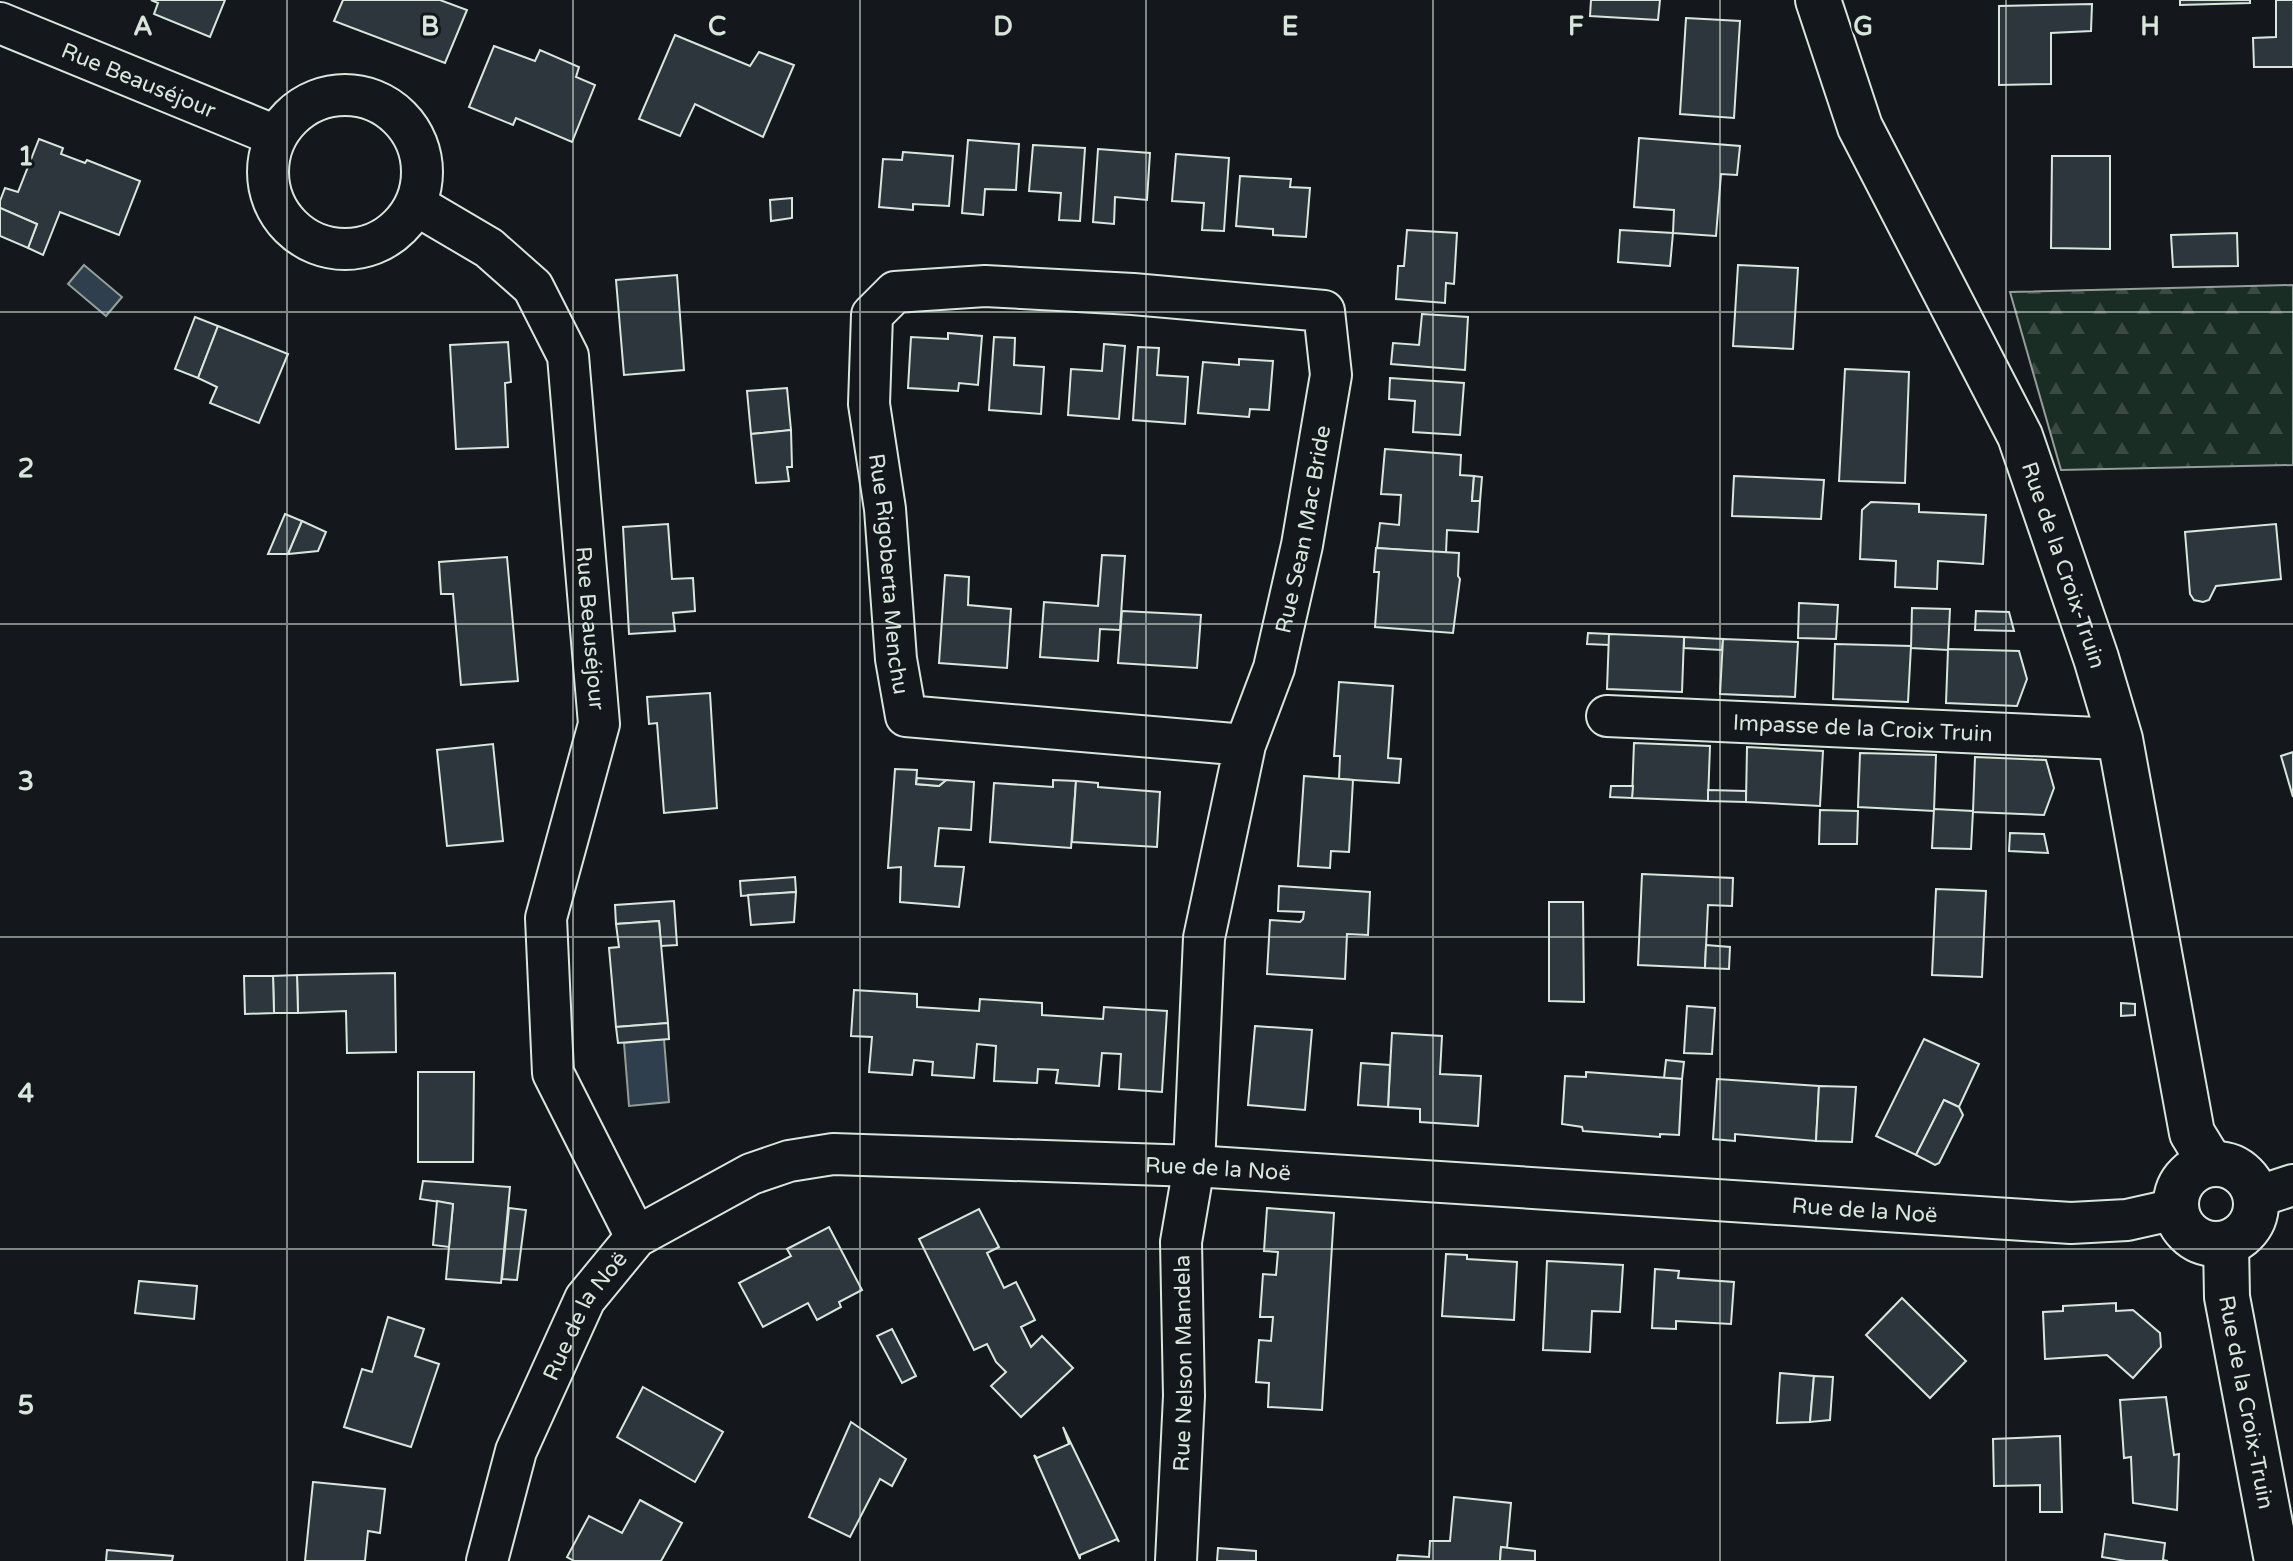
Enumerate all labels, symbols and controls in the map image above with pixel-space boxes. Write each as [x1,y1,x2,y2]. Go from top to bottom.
text: A [133,11,153,42]
text: B [421,11,439,42]
text: C [708,11,726,42]
text: D [993,11,1013,42]
text: E [1282,11,1298,42]
text: F [1568,11,1584,42]
text: G [1853,11,1873,42]
text: H [2140,11,2160,42]
street label: Rue Beauséjour [57,38,220,124]
text: 1 [18,141,34,172]
street label: Rue Sean Mac Bride [1270,423,1336,636]
street label: Rue Rigoberta Menchu [863,452,914,697]
text: 2 [18,453,34,484]
street label: Rue de la Croix-Truin [2016,458,2110,672]
street label: Rue Beauséjour [570,545,610,712]
street label: Impasse de la Croix Truin [1732,710,1993,747]
text: 3 [18,766,34,797]
text: 4 [18,1078,34,1109]
street label: Rue de la Noë [1144,1152,1292,1186]
street label: Rue de la Noë [1791,1193,1938,1228]
street label: Rue de la Noë [538,1246,633,1385]
street label: Rue Nelson Mandela [1168,1254,1198,1472]
street label: Rue de la Croix-Truin [2213,1293,2279,1511]
text: 5 [18,1390,34,1421]

